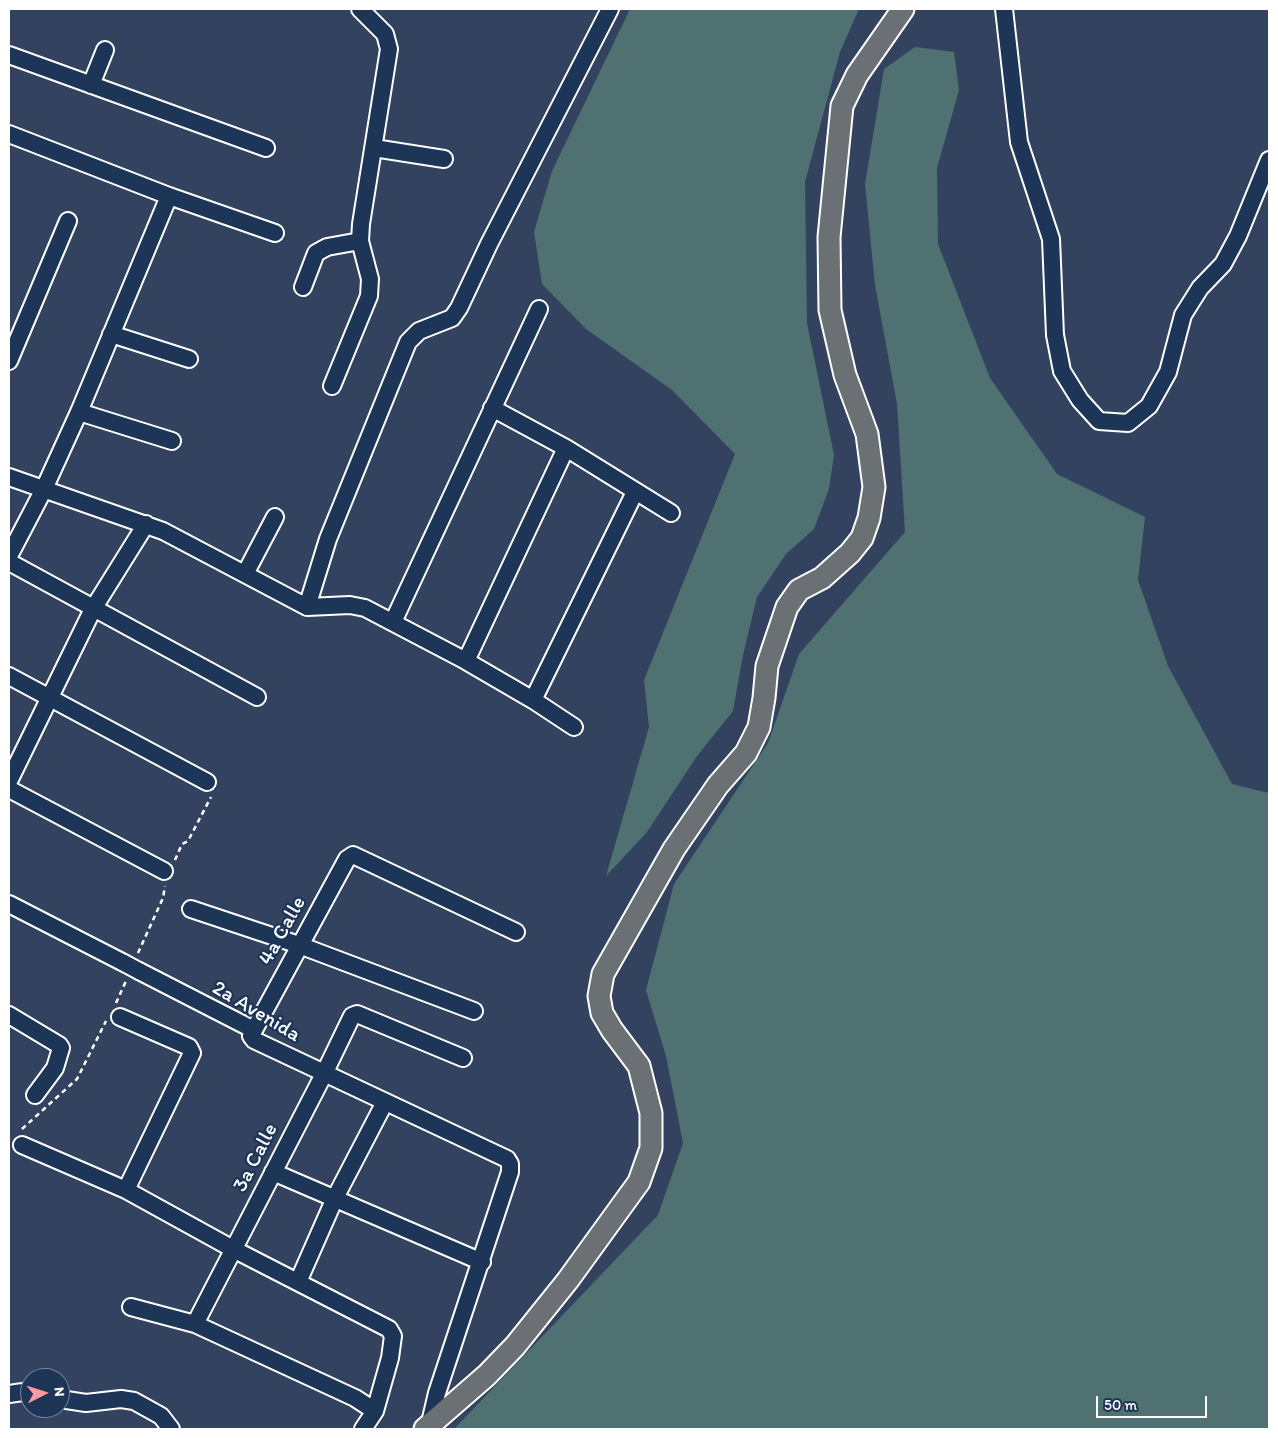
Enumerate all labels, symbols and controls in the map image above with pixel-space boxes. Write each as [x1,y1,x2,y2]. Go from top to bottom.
street label: 4a Calle [254,892,312,970]
street label: 2a Avenida [207,976,305,1048]
street label: 3a Calle [228,1120,284,1196]
north arrow [20,1368,70,1418]
text: N [51,1386,68,1397]
scale bar [1098,1386,1209,1418]
text: 50 m [1104,1396,1137,1414]

